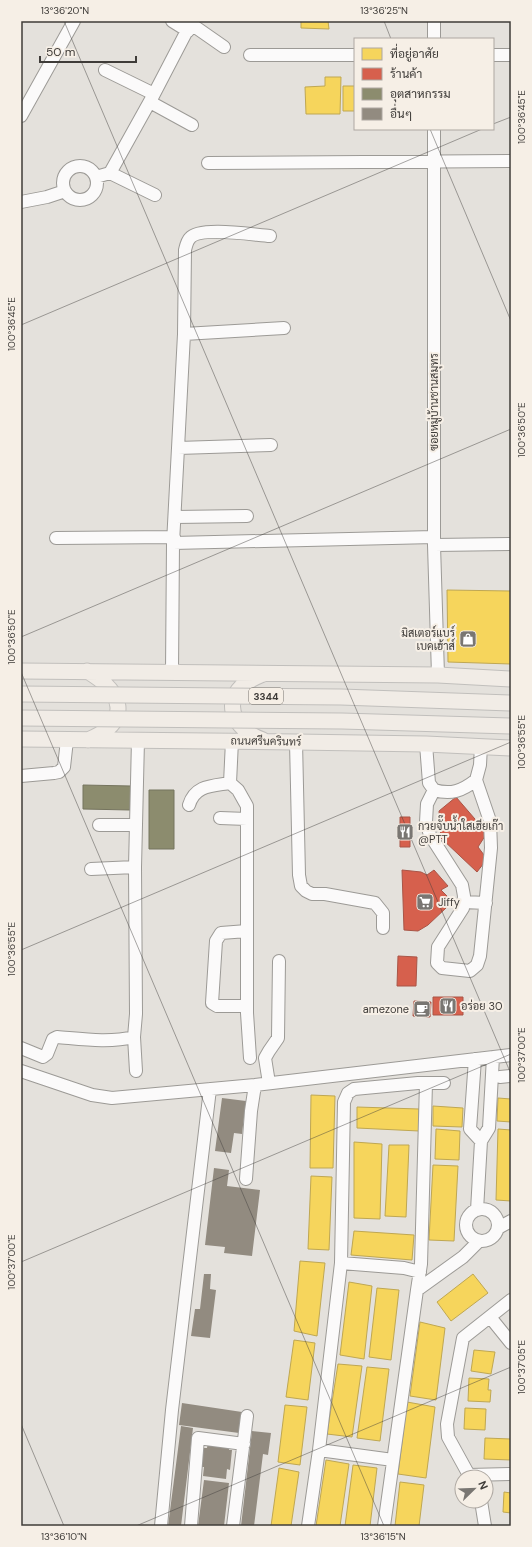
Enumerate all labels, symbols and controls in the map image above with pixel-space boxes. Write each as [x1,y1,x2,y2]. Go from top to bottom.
text: 13°36'20"N [41,4,89,17]
text: 13°36'25"N [360,4,408,17]
scale bar [40,38,136,64]
legend [354,38,494,130]
text: ที่อยู่อาศัย [390,43,439,62]
text: 50 m [46,44,75,60]
text: ร้านค้า [390,66,422,82]
text: อุตสาหกรรม [390,86,451,103]
text: 100°36'45"E [515,90,528,144]
text: อื่นๆ [390,103,412,122]
text: 100°36'45"E [5,297,18,351]
street label: ซอยหมู่บ้านชานสมุทร [427,353,443,451]
text: 100°36'50"E [515,402,528,458]
text: 100°36'50"E [5,609,18,665]
place label: มิสเตอร์แบร์ เบคเฮ้าส์ [401,625,455,653]
shop icon: มิสเตอร์แบร์ เบคเฮ้าส์ [458,629,478,649]
road number: 3344 [249,688,283,704]
text: 100°36'55"E [515,715,528,769]
street label: ถนนศรีนครินทร์ [230,732,302,749]
place label: กวยจั๊บน้ำใสเฮียเก๊า @PTT [418,815,503,846]
restaurant icon: กวยจั๊บน้ำใสเฮียเก๊า @PTT [395,822,415,842]
supermarket icon: Jiffy [415,892,435,912]
place label: Jiffy [438,895,460,909]
text: 100°36'55"E [5,922,18,976]
restaurant icon: อร่อย 30 [438,996,458,1016]
cafe icon: amezone [412,999,432,1019]
place label: อร่อย 30 [461,999,502,1013]
place label: amezone [363,1002,409,1016]
text: 100°37'00"E [515,1027,528,1083]
text: 100°37'00"E [5,1234,18,1290]
text: 100°37'05"E [515,1339,528,1394]
north arrow [454,1469,494,1509]
text: N [475,1479,491,1492]
text: 13°36'10"N [41,1530,87,1543]
text: 13°36'15"N [360,1530,406,1543]

